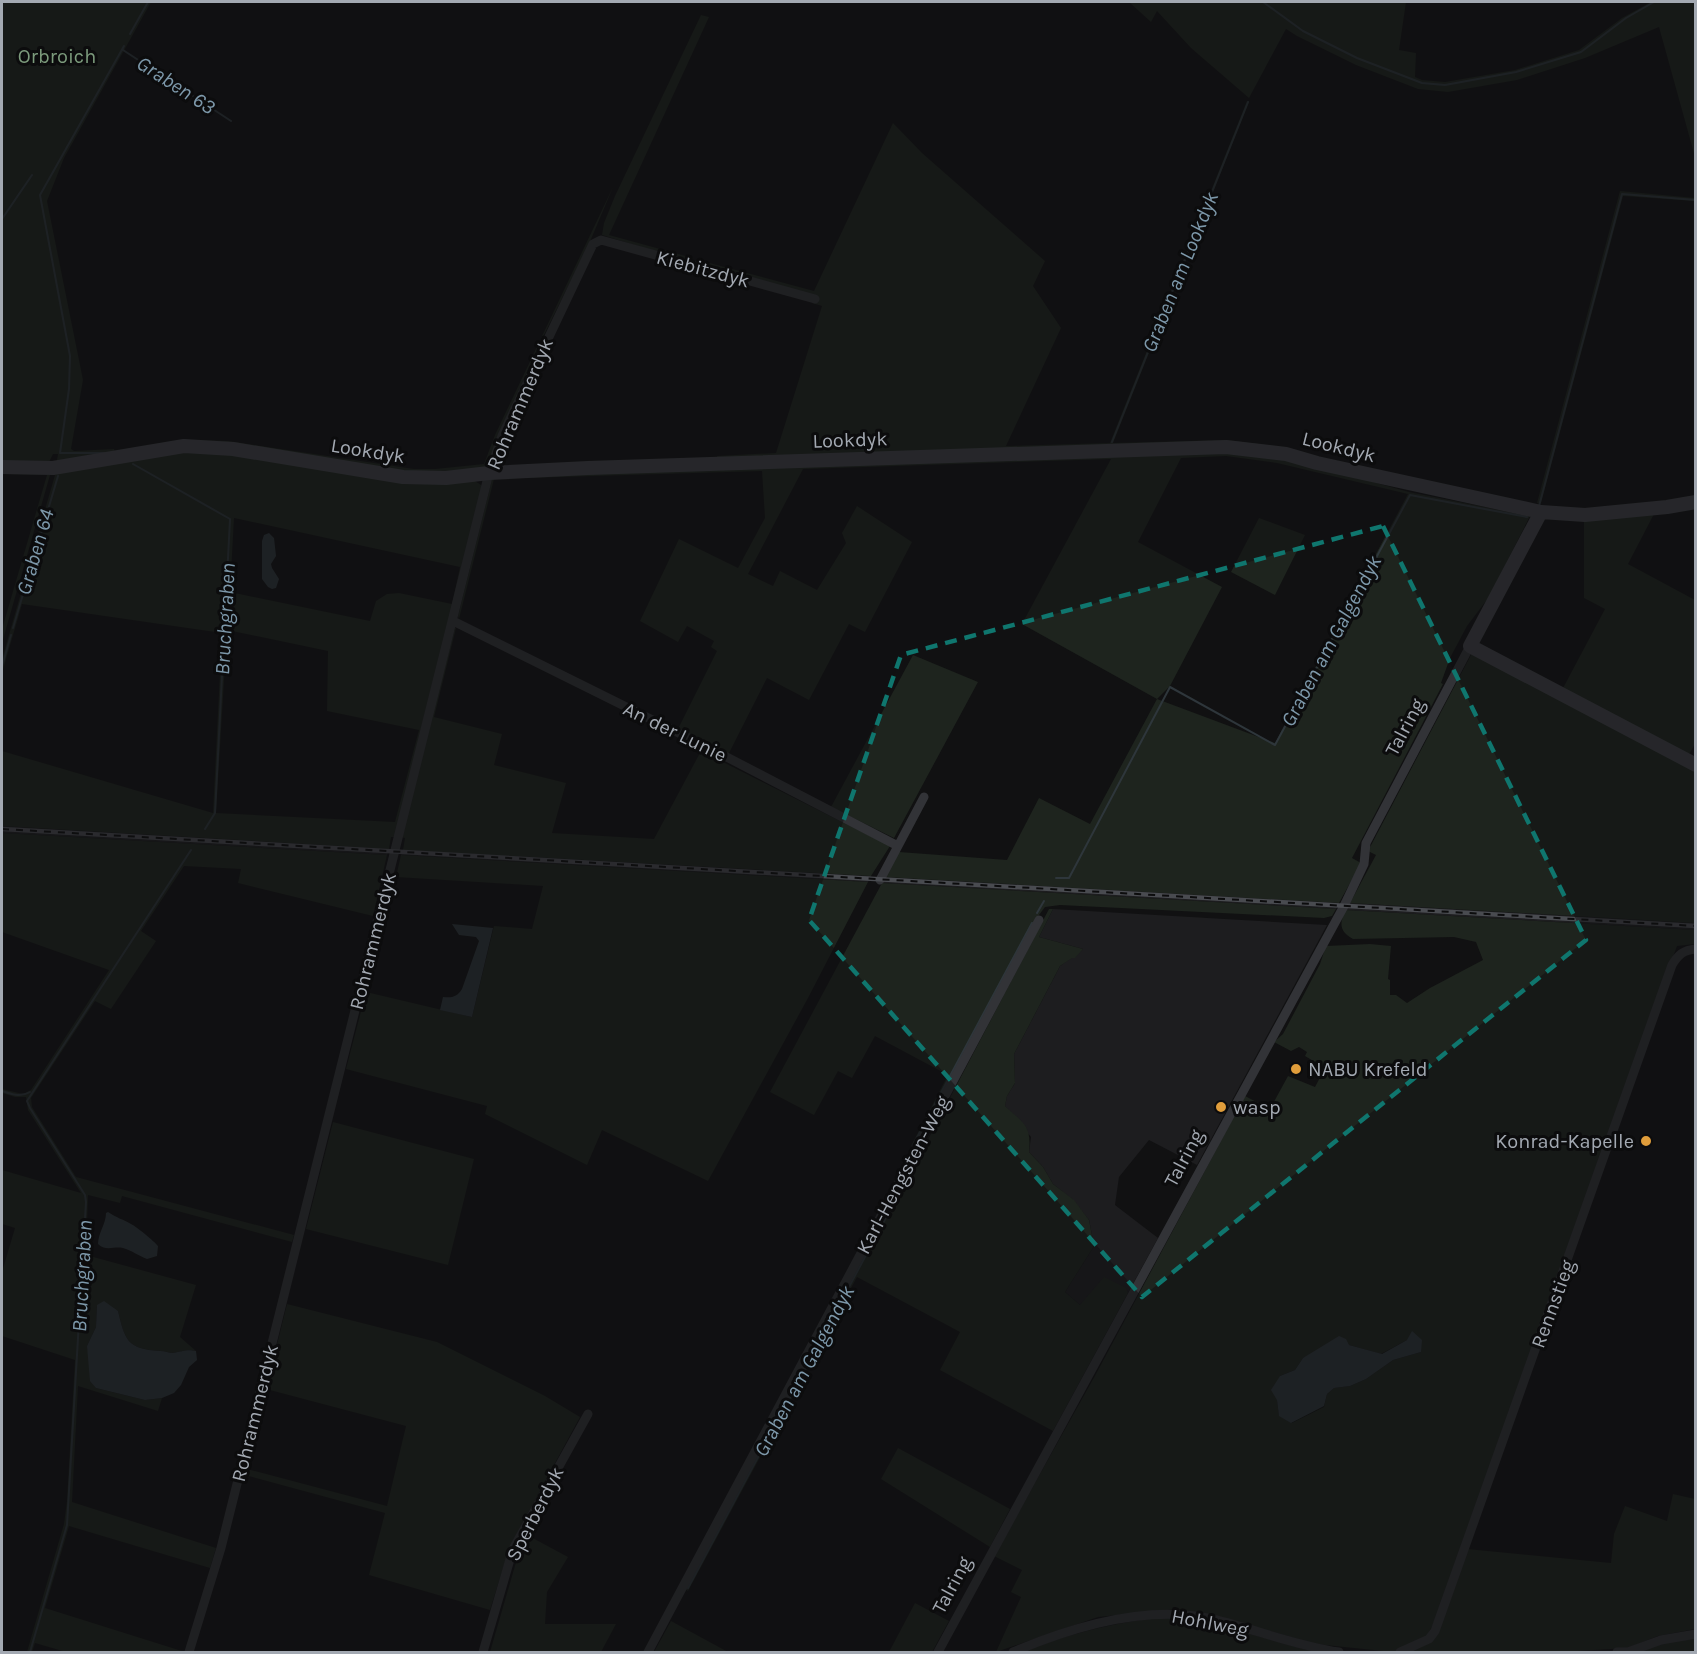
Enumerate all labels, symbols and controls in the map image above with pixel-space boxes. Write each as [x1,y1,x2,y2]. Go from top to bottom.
park label: Orbroich [18,45,96,68]
water label: Graben 63 [132,51,220,119]
water label: Graben am Lookdyk [1137,188,1223,356]
street label: Kiebitzdyk [654,246,752,292]
street label: Rohrammerdyk [482,335,558,473]
street label: Lookdyk [812,427,888,453]
street label: Lookdyk [1300,427,1378,467]
street label: Lookdyk [329,434,407,468]
water label: Graben 64 [11,506,59,598]
water label: Graben am Galgendyk [1276,551,1386,731]
water label: Bruchgraben [210,562,240,676]
street label: Talring [1380,694,1430,760]
street label: An der Lunie [620,697,730,767]
street label: Rohrammerdyk [345,870,401,1012]
place label: NABU Krefeld [1308,1058,1428,1081]
marker: NABU Krefeld [1289,1062,1303,1076]
street label: Karl-Hengsten-Weg [852,1092,954,1258]
place label: wasp [1233,1096,1281,1119]
marker: wasp [1214,1100,1228,1114]
street label: Talring [1159,1125,1209,1191]
place label: Konrad-Kapelle [1495,1130,1634,1153]
marker: Konrad-Kapelle [1639,1134,1653,1148]
water label: Bruchgraben [67,1219,97,1333]
street label: Rennstieg [1526,1257,1580,1351]
water label: Graben am Galgendyk [749,1281,859,1461]
street label: Rohrammerdyk [227,1342,283,1484]
street label: Sperberdyk [501,1463,569,1565]
street label: Talring [927,1552,977,1618]
street label: Hohlweg [1170,1604,1250,1642]

